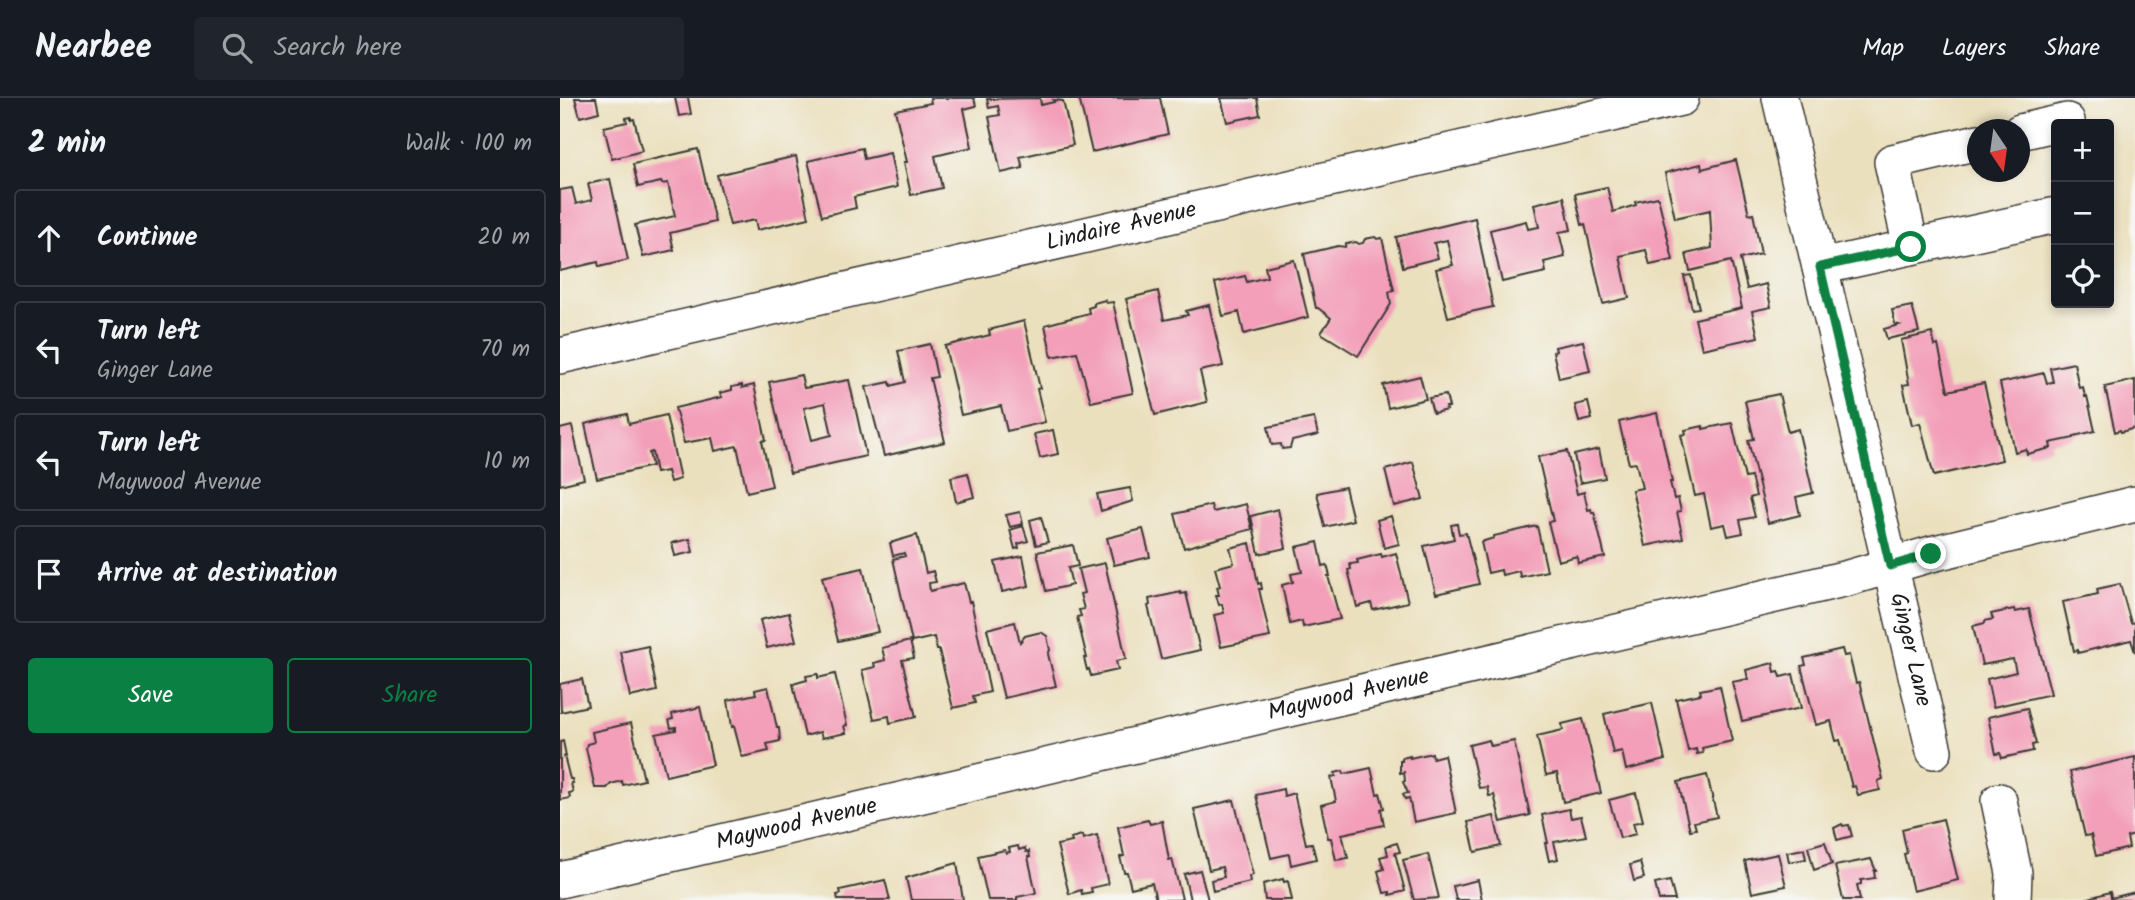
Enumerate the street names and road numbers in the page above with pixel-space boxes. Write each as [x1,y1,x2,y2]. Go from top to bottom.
street label: Lindaire Avenue [1043,192,1200,262]
street label: Ginger Lane [1879,589,1941,710]
street label: Maywood Avenue [1264,659,1433,731]
street label: Maywood Avenue [712,788,881,861]

